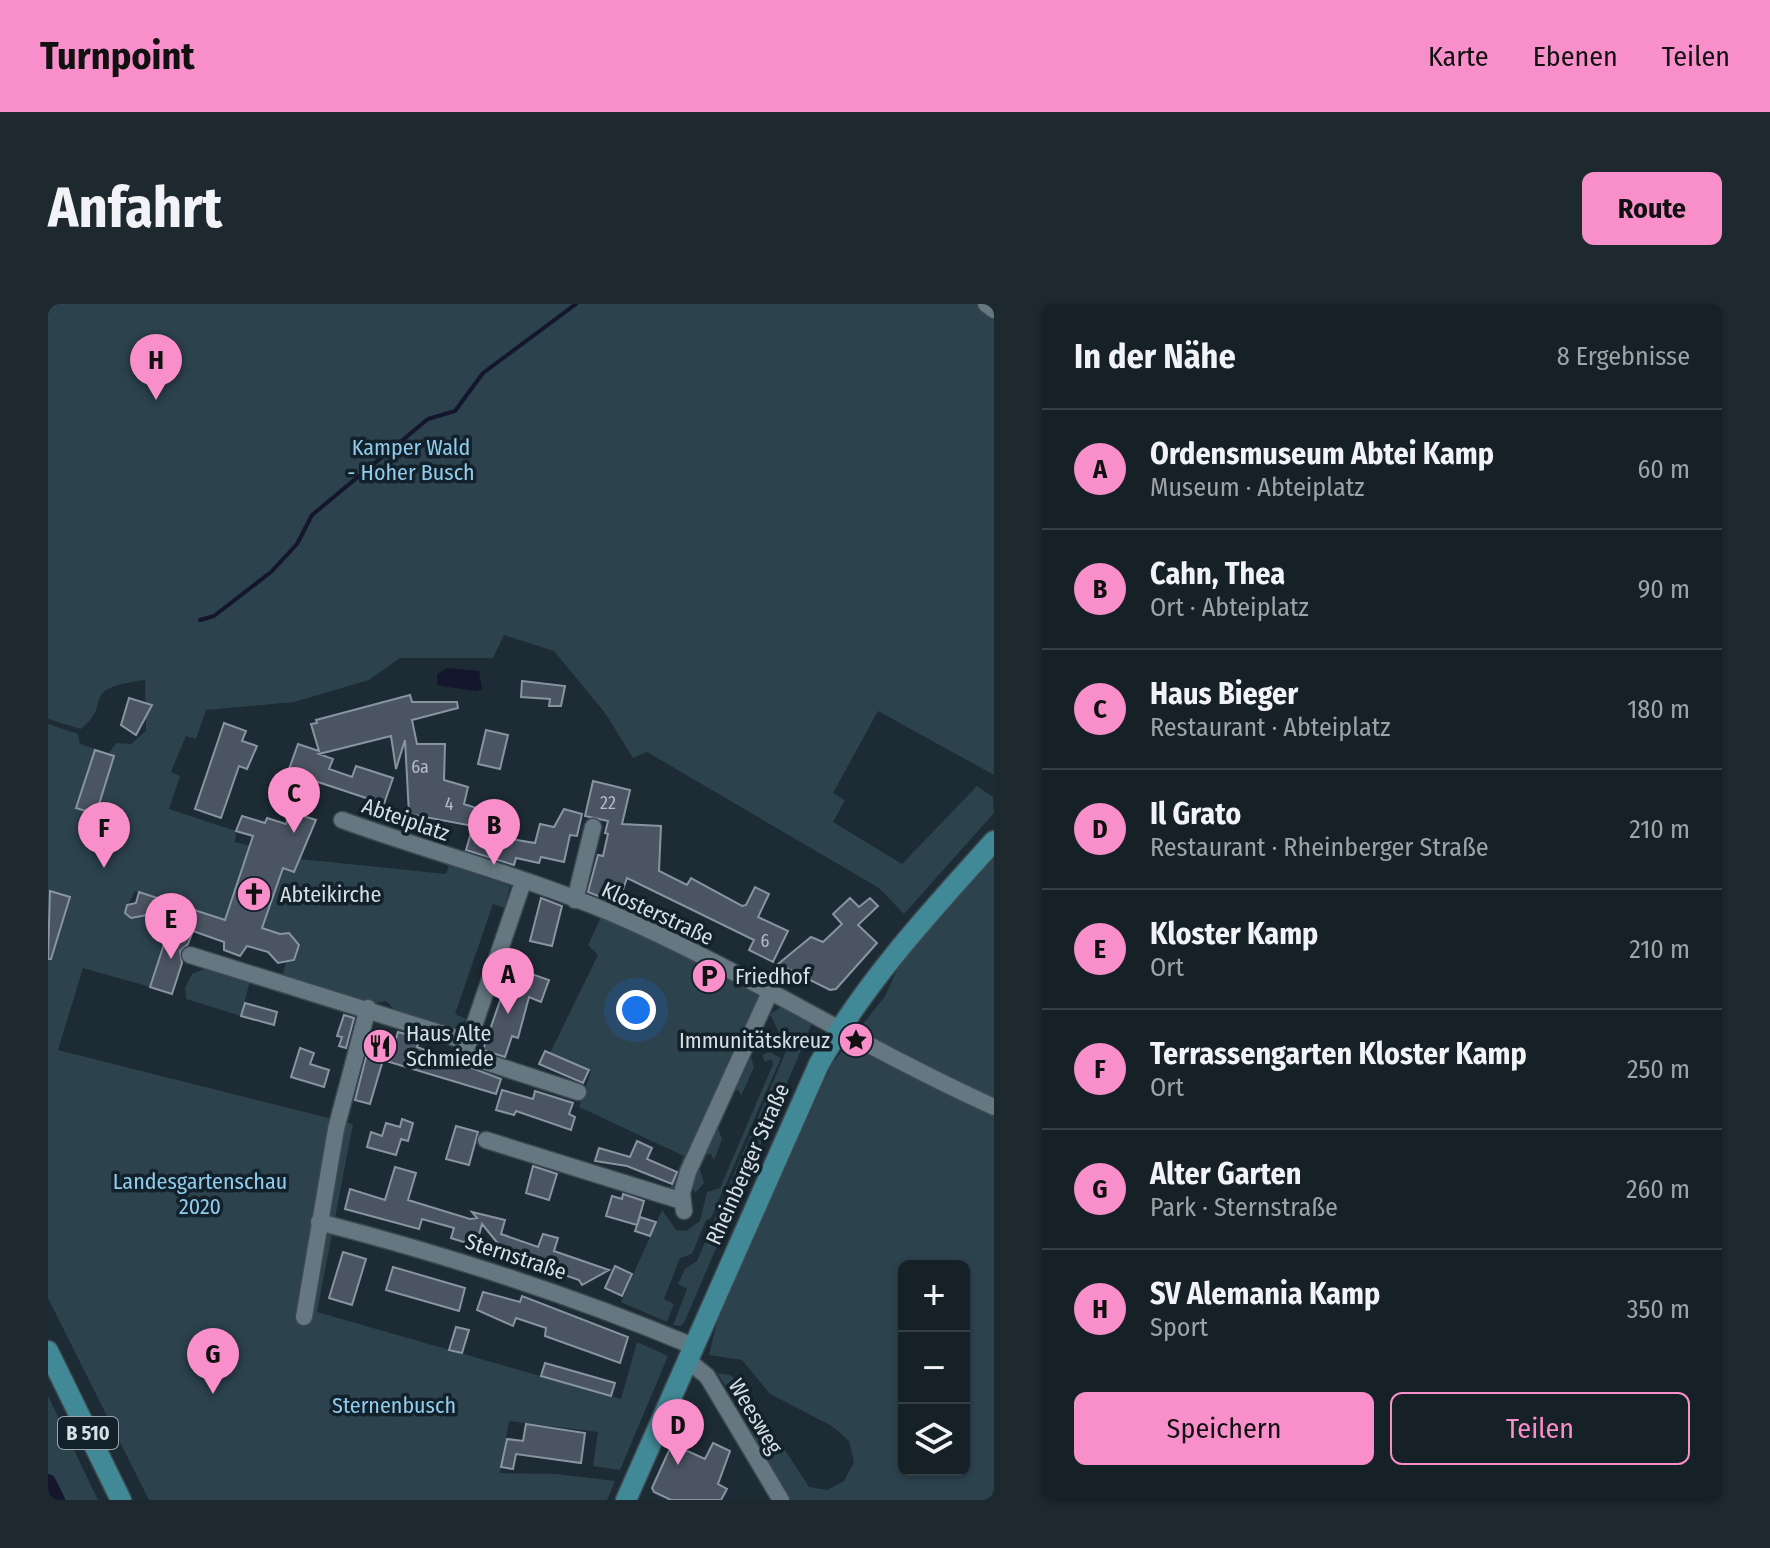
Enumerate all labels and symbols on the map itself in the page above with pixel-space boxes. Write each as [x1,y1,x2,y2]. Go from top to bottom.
pin: H [130,334,182,400]
park label: Kamper Wald - Hoher Busch [347,434,475,486]
house number: 6a [411,756,429,778]
pin: C [268,767,320,833]
street label: Abteiplatz [359,792,453,847]
house number: 22 [600,792,616,814]
house number: 4 [445,793,454,815]
pin: B [468,799,520,865]
pin: F [78,802,130,868]
church icon: Abteikirche [235,875,273,913]
street label: Klosterstraße [598,876,718,951]
place label: Abteikirche [280,881,381,908]
pin: E [145,893,197,959]
house number: 6 [761,930,770,952]
pin: A [482,948,534,1014]
parking icon: Friedhof [690,957,728,995]
place label: Friedhof [735,963,811,990]
your location [616,990,656,1030]
place label: Haus Alte Schmiede [406,1020,494,1072]
place icon: Immunitätskreuz [837,1021,875,1059]
restaurant icon: Haus Alte Schmiede [361,1027,399,1065]
place label: Immunitätskreuz [679,1027,830,1054]
street label: Rheinberger Straße [700,1079,795,1249]
park label: Landesgartenschau 2020 [113,1168,287,1220]
street label: Sternstraße [462,1227,570,1286]
pin: G [187,1328,239,1394]
street label: Weesweg [723,1374,789,1459]
park label: Sternenbusch [332,1392,456,1419]
pin: D [652,1399,704,1465]
road number: B 510 [58,1417,118,1449]

